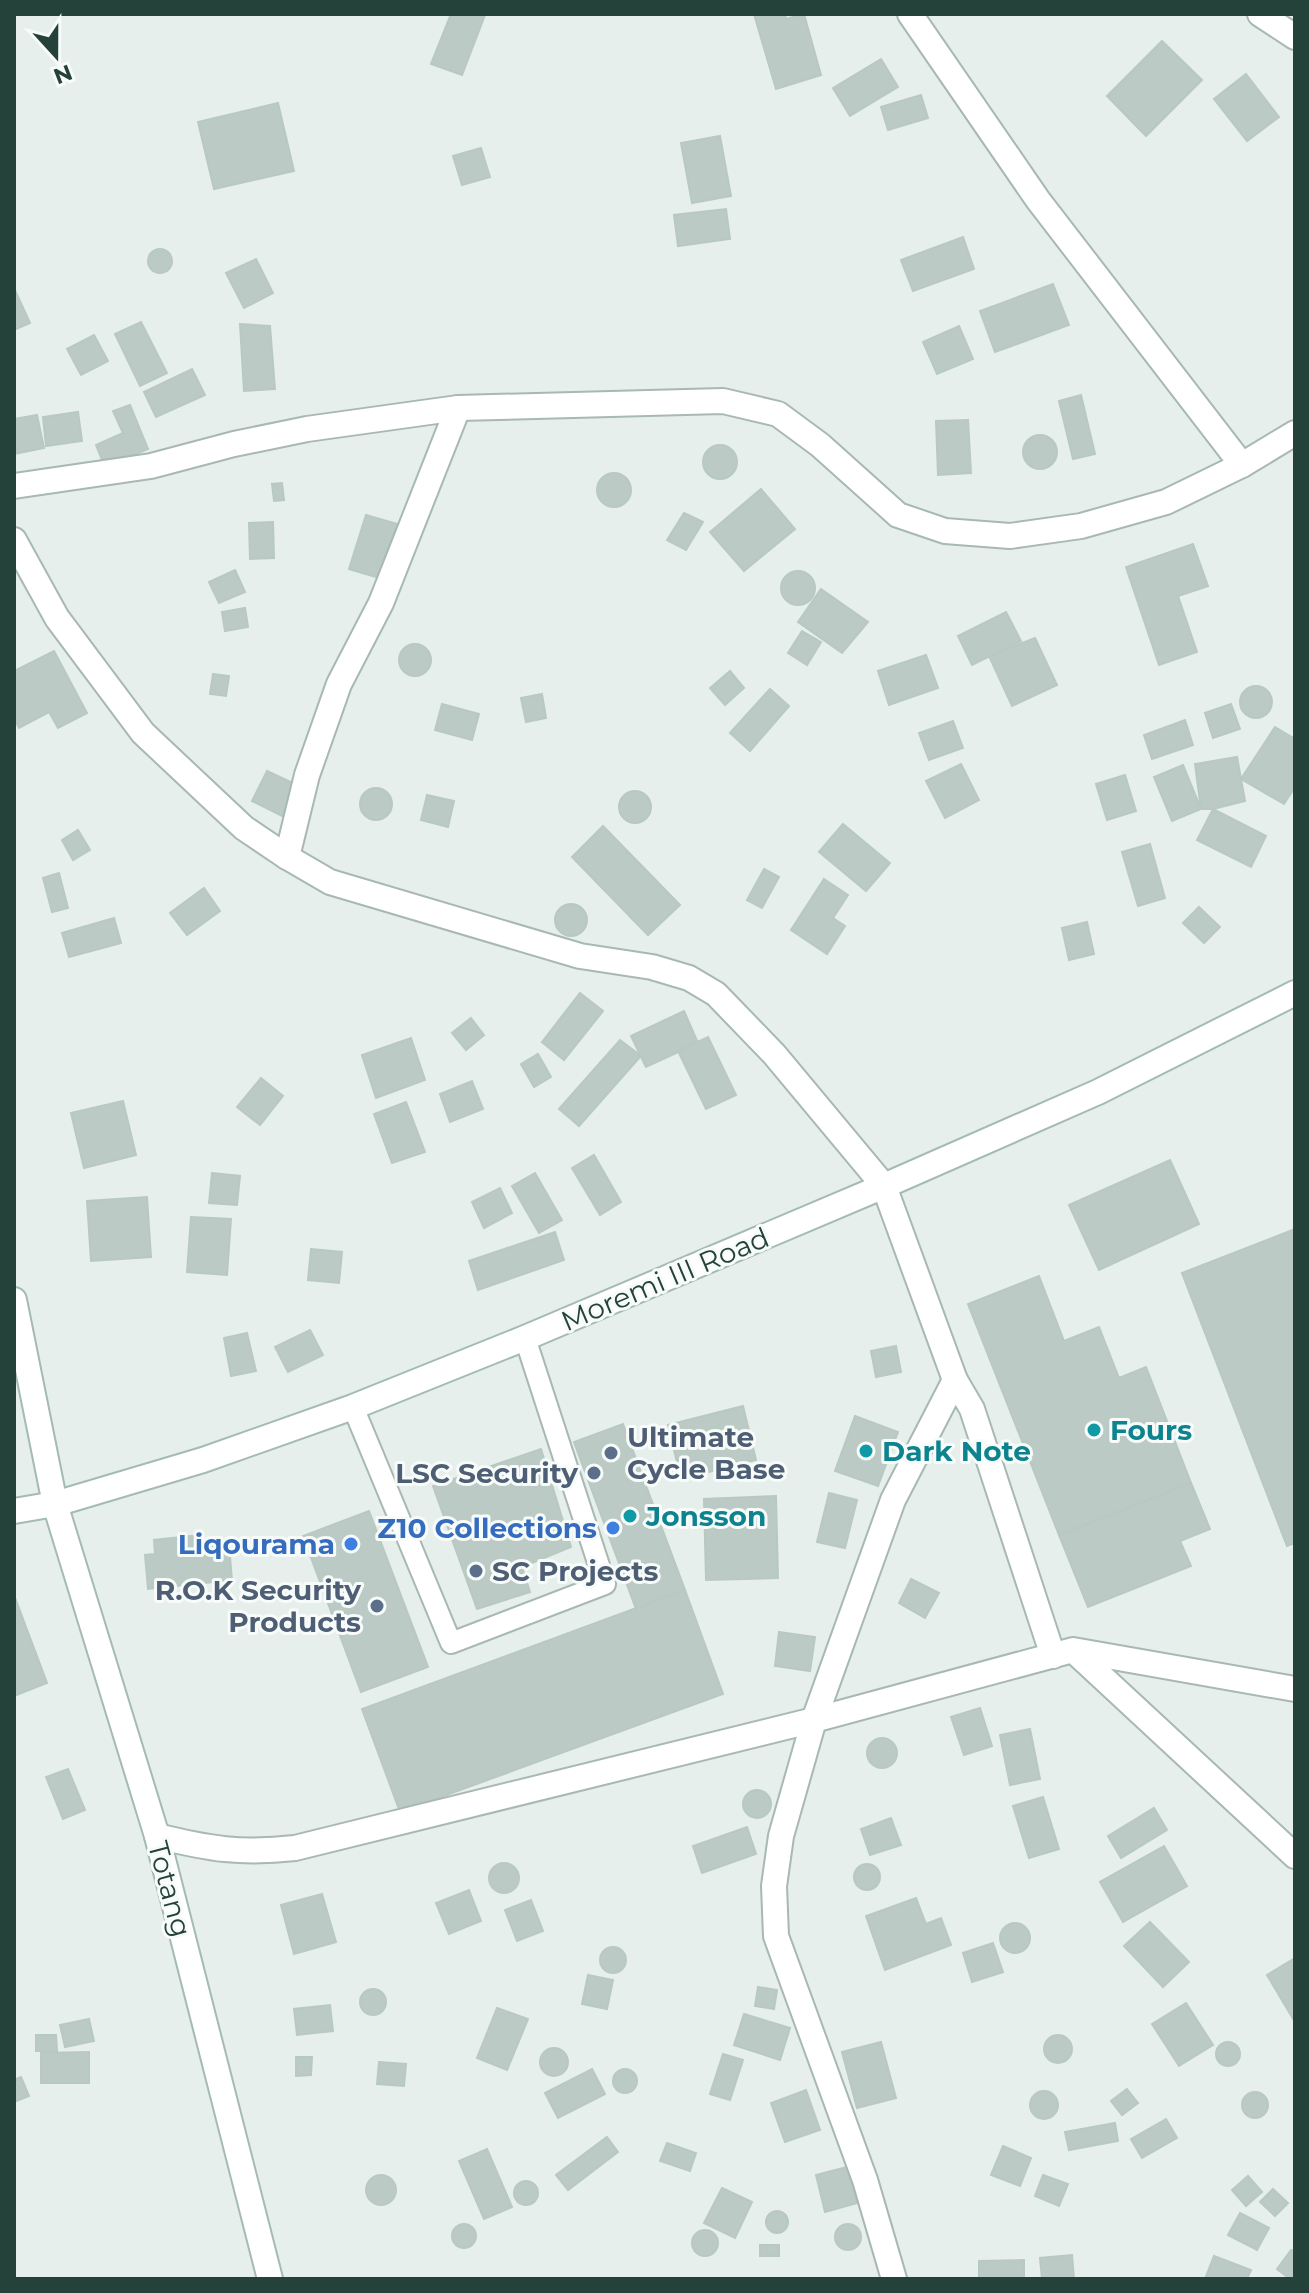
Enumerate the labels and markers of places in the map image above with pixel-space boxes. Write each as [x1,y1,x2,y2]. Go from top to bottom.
place label: Fours [1110,1413,1192,1447]
place label: Ultimate Cycle Base [627,1420,785,1486]
marker: Fours [1085,1421,1103,1439]
place label: Dark Note [882,1434,1031,1468]
marker: Dark Note [857,1442,875,1460]
marker: Ultimate Cycle Base [602,1444,620,1462]
place label: LSC Security [395,1456,578,1490]
marker: LSC Security [585,1464,603,1482]
place label: Jonsson [645,1499,766,1533]
marker: Jonsson [621,1507,639,1525]
place label: Z10 Collections [377,1511,597,1545]
marker: Z10 Collections [604,1519,622,1537]
place label: Liqourama [178,1527,335,1561]
marker: Liqourama [342,1535,360,1553]
place label: SC Projects [492,1554,658,1588]
marker: SC Projects [467,1562,485,1580]
place label: R.O.K Security Products [155,1573,361,1639]
marker: R.O.K Security Products [368,1597,386,1615]

